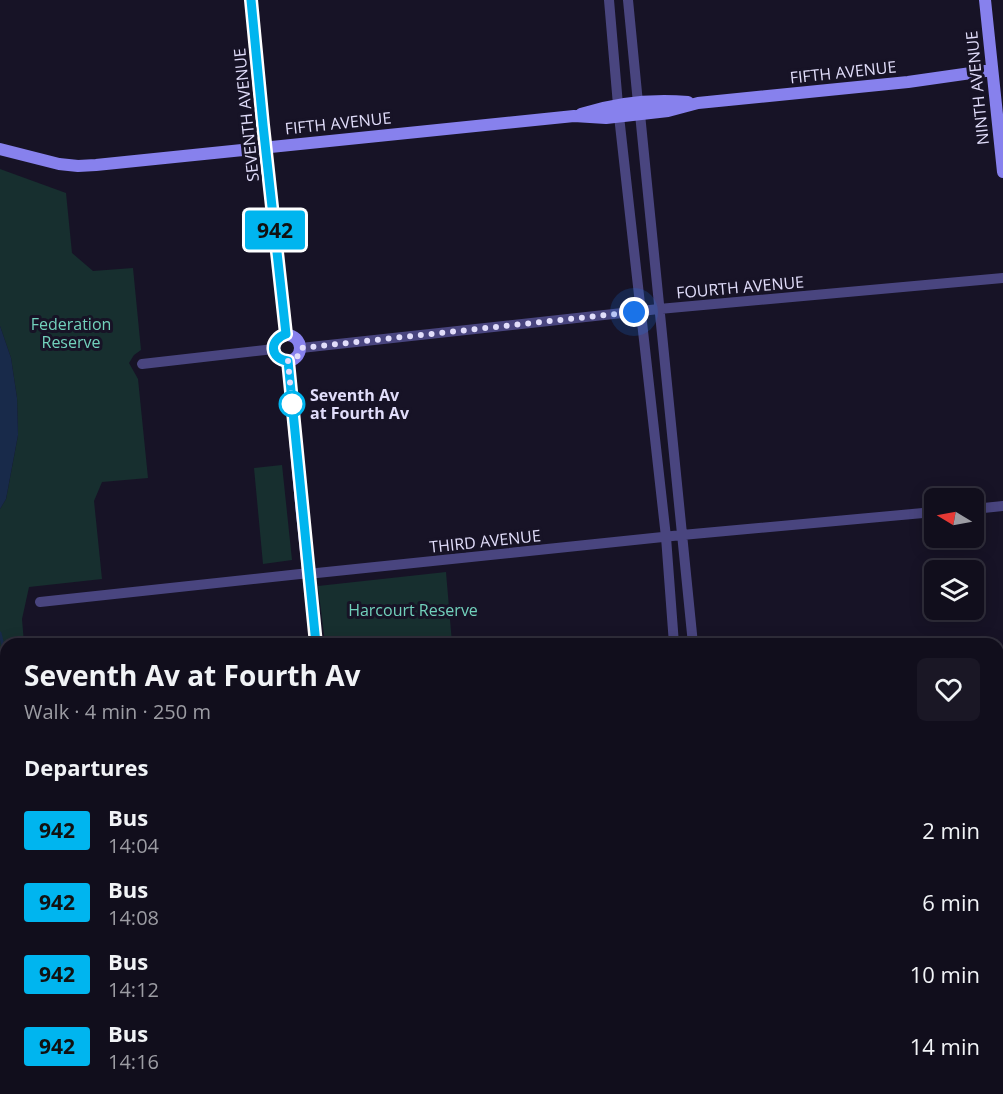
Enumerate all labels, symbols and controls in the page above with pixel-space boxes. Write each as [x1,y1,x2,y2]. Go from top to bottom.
street label: NINTH AVENUE [960,30,994,146]
street label: SEVENTH AVENUE [228,47,264,183]
street label: FIFTH AVENUE [789,55,897,89]
street label: FIFTH AVENUE [284,106,392,140]
line badge: 942 [240,210,310,250]
text: 942 [257,216,293,244]
street label: FOURTH AVENUE [675,270,805,304]
your location [619,297,649,327]
park label: Federation Reserve [31,313,111,353]
place label: Seventh Av at Fourth Av [310,384,410,424]
marker: Seventh Av at Fourth Av [279,391,305,417]
north arrow [924,488,984,548]
map controls [924,488,984,620]
street label: THIRD AVENUE [428,524,542,558]
button: layers [924,560,984,620]
park label: Harcourt Reserve [348,599,478,621]
text: Seventh Av at Fourth Av [24,656,360,694]
button: heart [917,658,980,721]
text: Walk · 4 min · 250 m [24,698,211,725]
text: Departures [24,752,148,782]
text: Bus [108,802,148,832]
text: 2 min [922,815,980,845]
text: 942 [39,816,75,844]
text: 14:04 [108,832,159,859]
text: Bus [108,874,148,904]
text: 6 min [922,887,980,917]
text: 942 [39,888,75,916]
text: 14:08 [108,904,159,931]
text: Bus [108,946,148,976]
text: 10 min [910,959,980,989]
text: 942 [39,960,75,988]
text: 14:12 [108,976,159,1003]
text: Bus [108,1018,148,1048]
text: 14 min [910,1031,980,1061]
text: 942 [39,1032,75,1060]
text: 14:16 [108,1048,159,1075]

